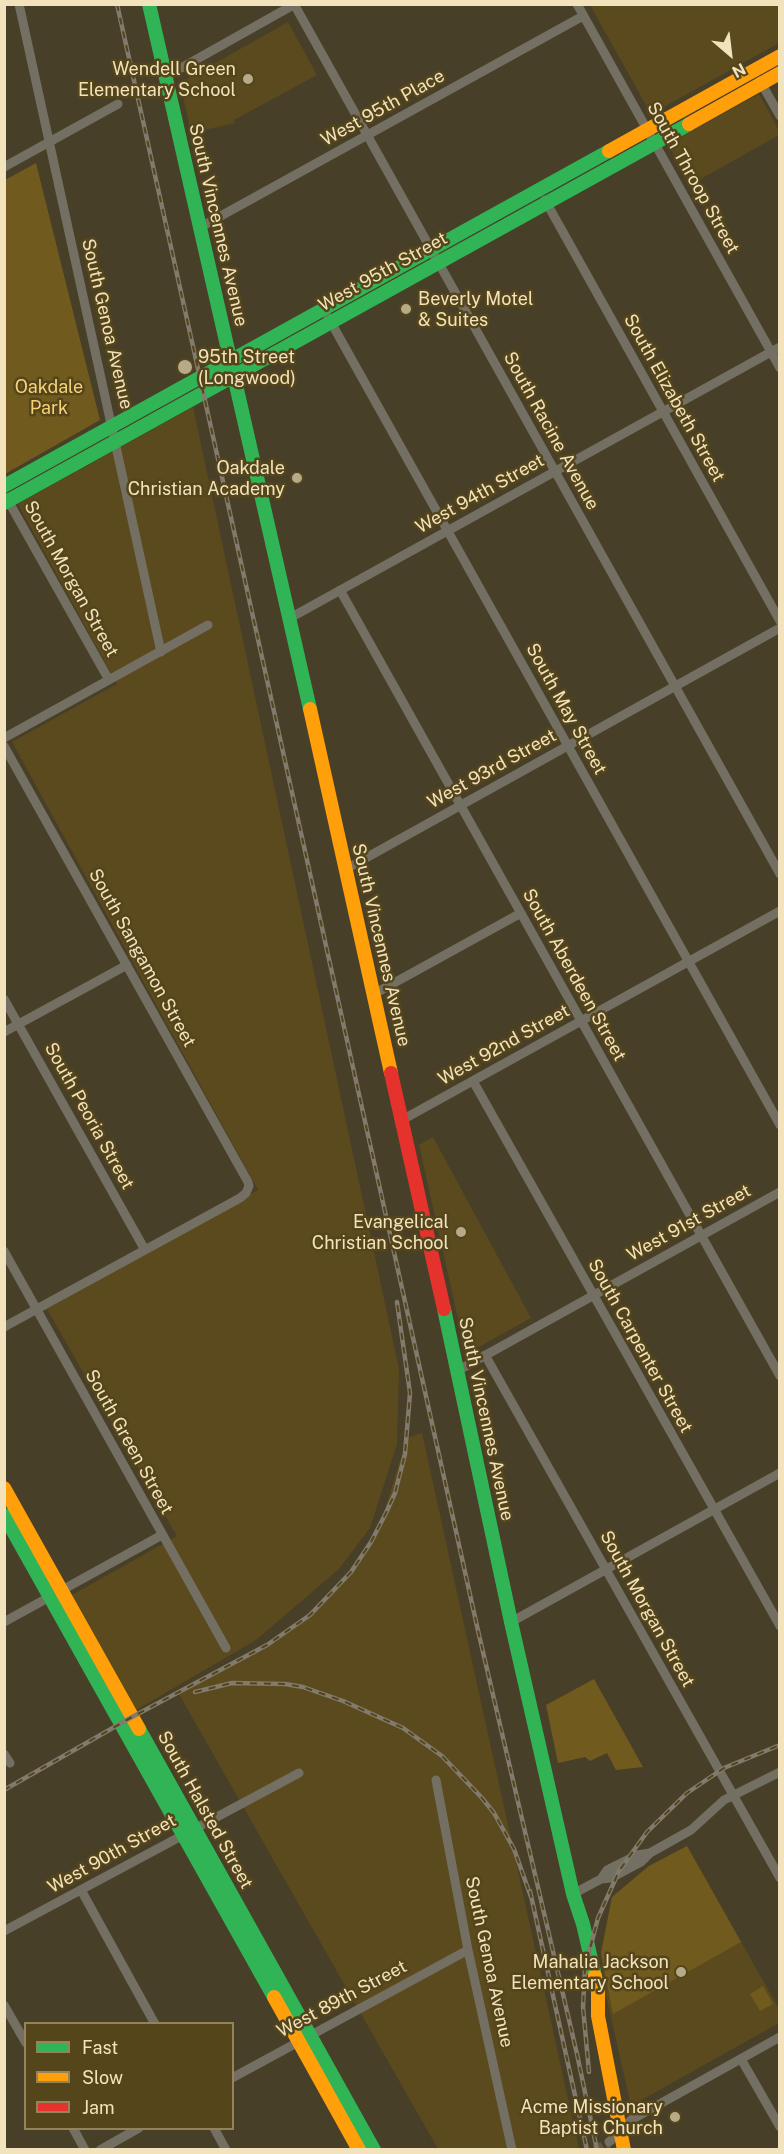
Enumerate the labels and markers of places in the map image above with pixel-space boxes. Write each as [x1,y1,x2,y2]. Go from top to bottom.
place label: Wendell Green Elementary School [78,58,236,100]
marker: Wendell Green Elementary School [241,72,255,86]
place label: Beverly Motel & Suites [418,288,533,330]
marker: Beverly Motel & Suites [399,302,413,316]
place label: 95th Street (Longwood) [198,346,296,388]
marker: 95th Street (Longwood) [176,358,194,376]
place label: Oakdale Christian Academy [128,457,285,500]
marker: Oakdale Christian Academy [290,471,304,485]
place label: Evangelical Christian School [312,1211,449,1254]
marker: Evangelical Christian School [454,1225,468,1239]
place label: Mahalia Jackson Elementary School [511,1951,669,1994]
marker: Mahalia Jackson Elementary School [674,1965,688,1979]
place label: Acme Missionary Baptist Church [520,2096,663,2138]
marker: Acme Missionary Baptist Church [668,2110,682,2124]

